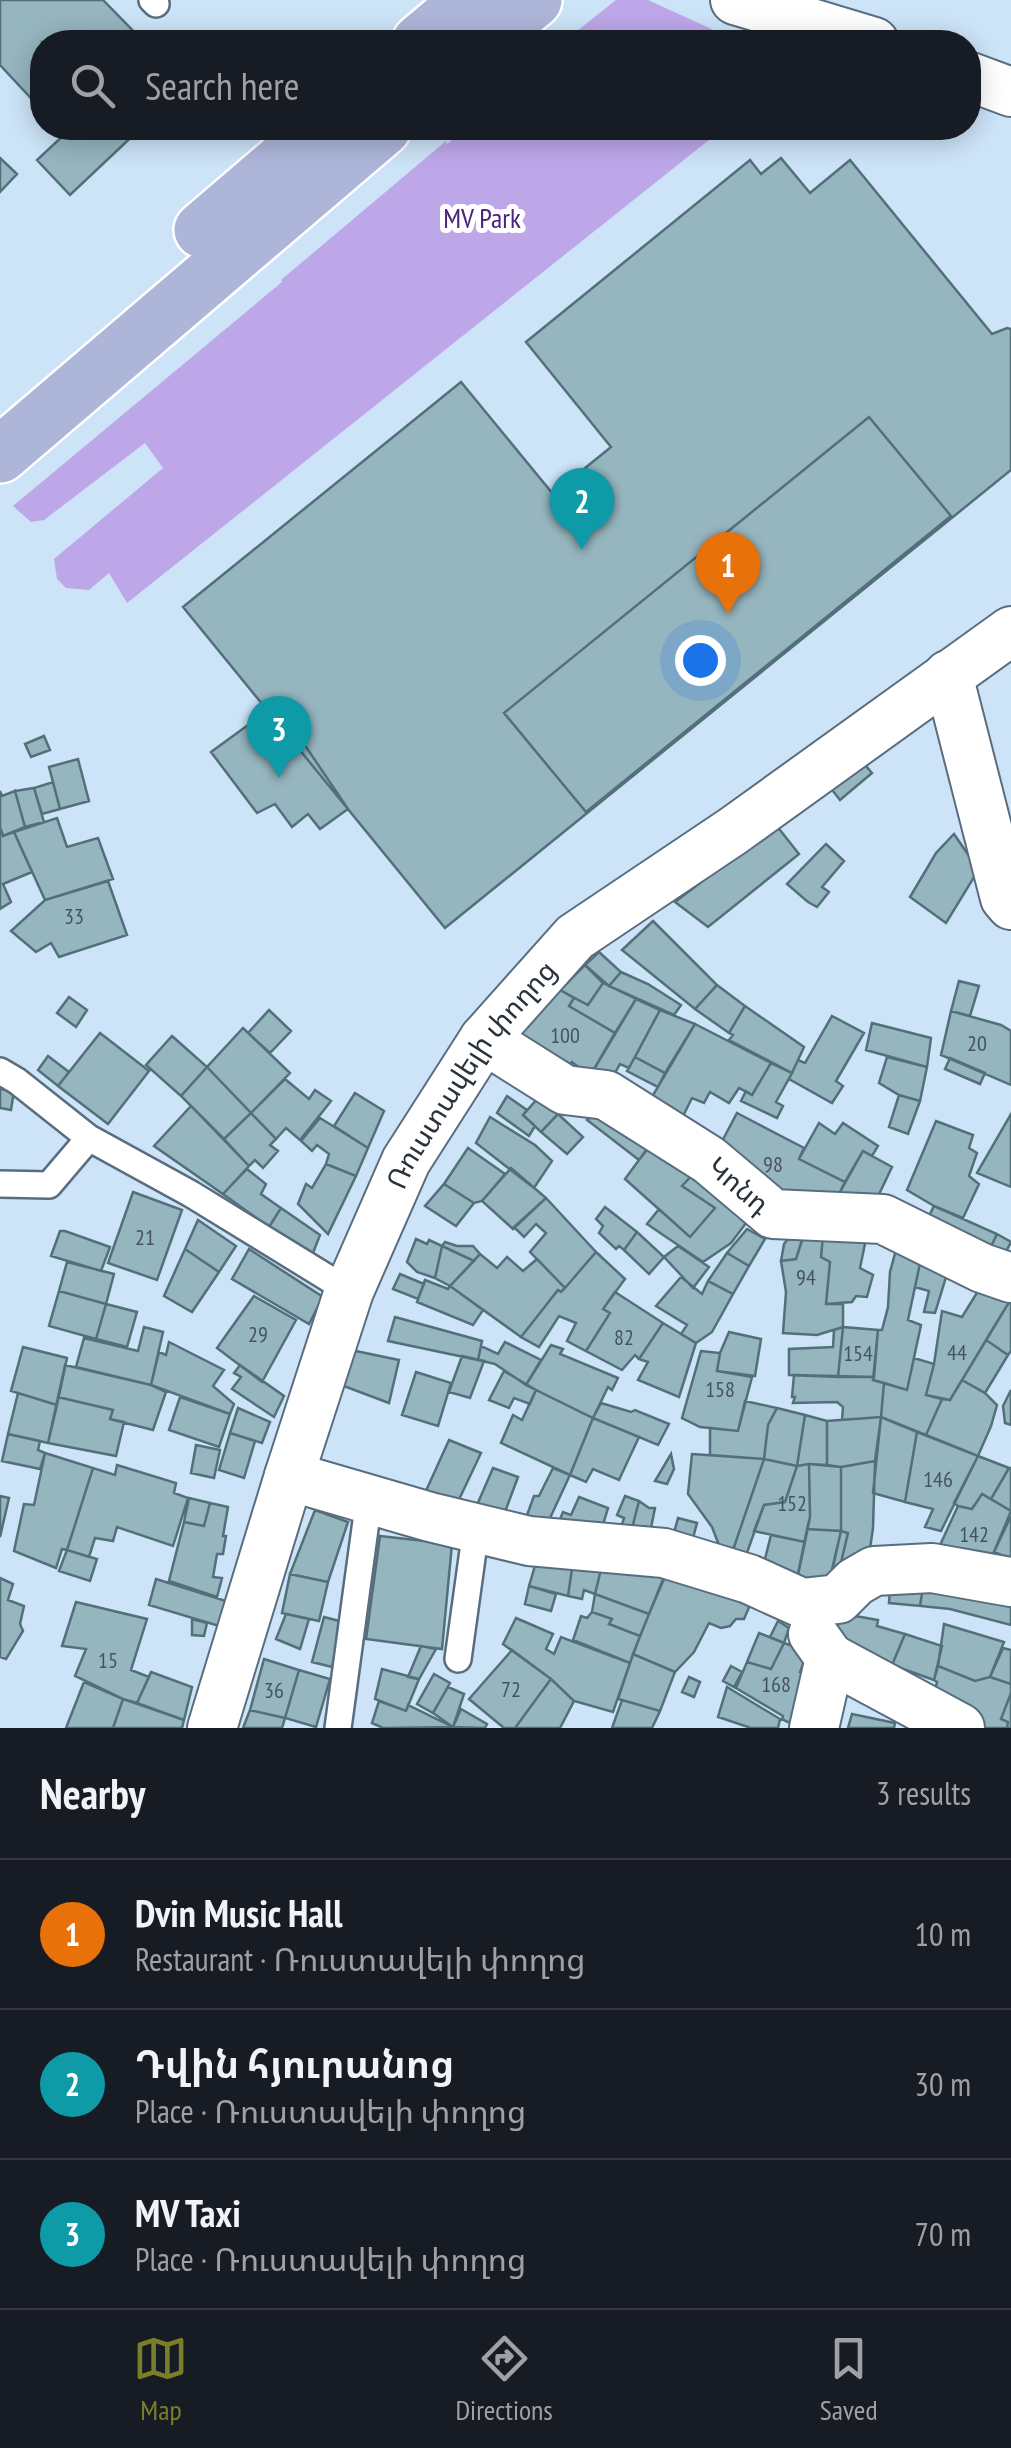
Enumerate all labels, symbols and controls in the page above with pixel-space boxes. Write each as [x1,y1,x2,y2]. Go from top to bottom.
search box [30,30,981,140]
icon: search [65,58,120,113]
text: Search here [145,61,299,110]
park label: MV Park [443,199,521,236]
pin: 2 [550,468,614,550]
pin: 1 [696,532,760,614]
your location [675,635,726,686]
pin: 3 [246,696,312,778]
house number: 33 [64,902,84,930]
street label: Ռուստավելի փողոց [377,952,564,1194]
house number: 100 [550,1021,580,1049]
house number: 20 [967,1029,987,1057]
street label: Կոնդ [700,1148,778,1222]
house number: 98 [763,1150,783,1178]
house number: 21 [135,1223,155,1251]
house number: 94 [796,1263,816,1291]
house number: 29 [248,1320,268,1348]
house number: 82 [614,1323,634,1351]
house number: 44 [947,1338,967,1366]
house number: 154 [843,1339,873,1367]
house number: 158 [705,1375,735,1403]
house number: 146 [923,1465,953,1493]
house number: 152 [777,1489,807,1517]
house number: 142 [959,1520,989,1548]
house number: 15 [98,1646,118,1674]
house number: 168 [761,1670,791,1698]
house number: 72 [501,1675,521,1703]
house number: 36 [264,1676,284,1704]
text: Nearby [40,1766,145,1821]
text: 3 results [876,1772,971,1814]
text: Dvin Music Hall [135,1888,342,1937]
text: 1 [65,1913,80,1955]
text: 10 m [915,1913,971,1955]
text: Restaurant · Ռուստավելի փողոց [135,1938,585,1980]
text: Դվին հյուրանոց [135,2039,454,2088]
text: 2 [65,2063,80,2105]
text: 30 m [915,2063,971,2105]
text: Place · Ռուստավելի փողոց [135,2090,526,2132]
text: MV Taxi [135,2188,241,2237]
text: 3 [65,2213,80,2255]
text: 70 m [915,2213,971,2255]
text: Place · Ռուստավելի փողոց [135,2238,526,2280]
tab: Map [133,2331,188,2428]
tab: Directions [455,2331,553,2428]
tab: Saved [820,2331,878,2428]

